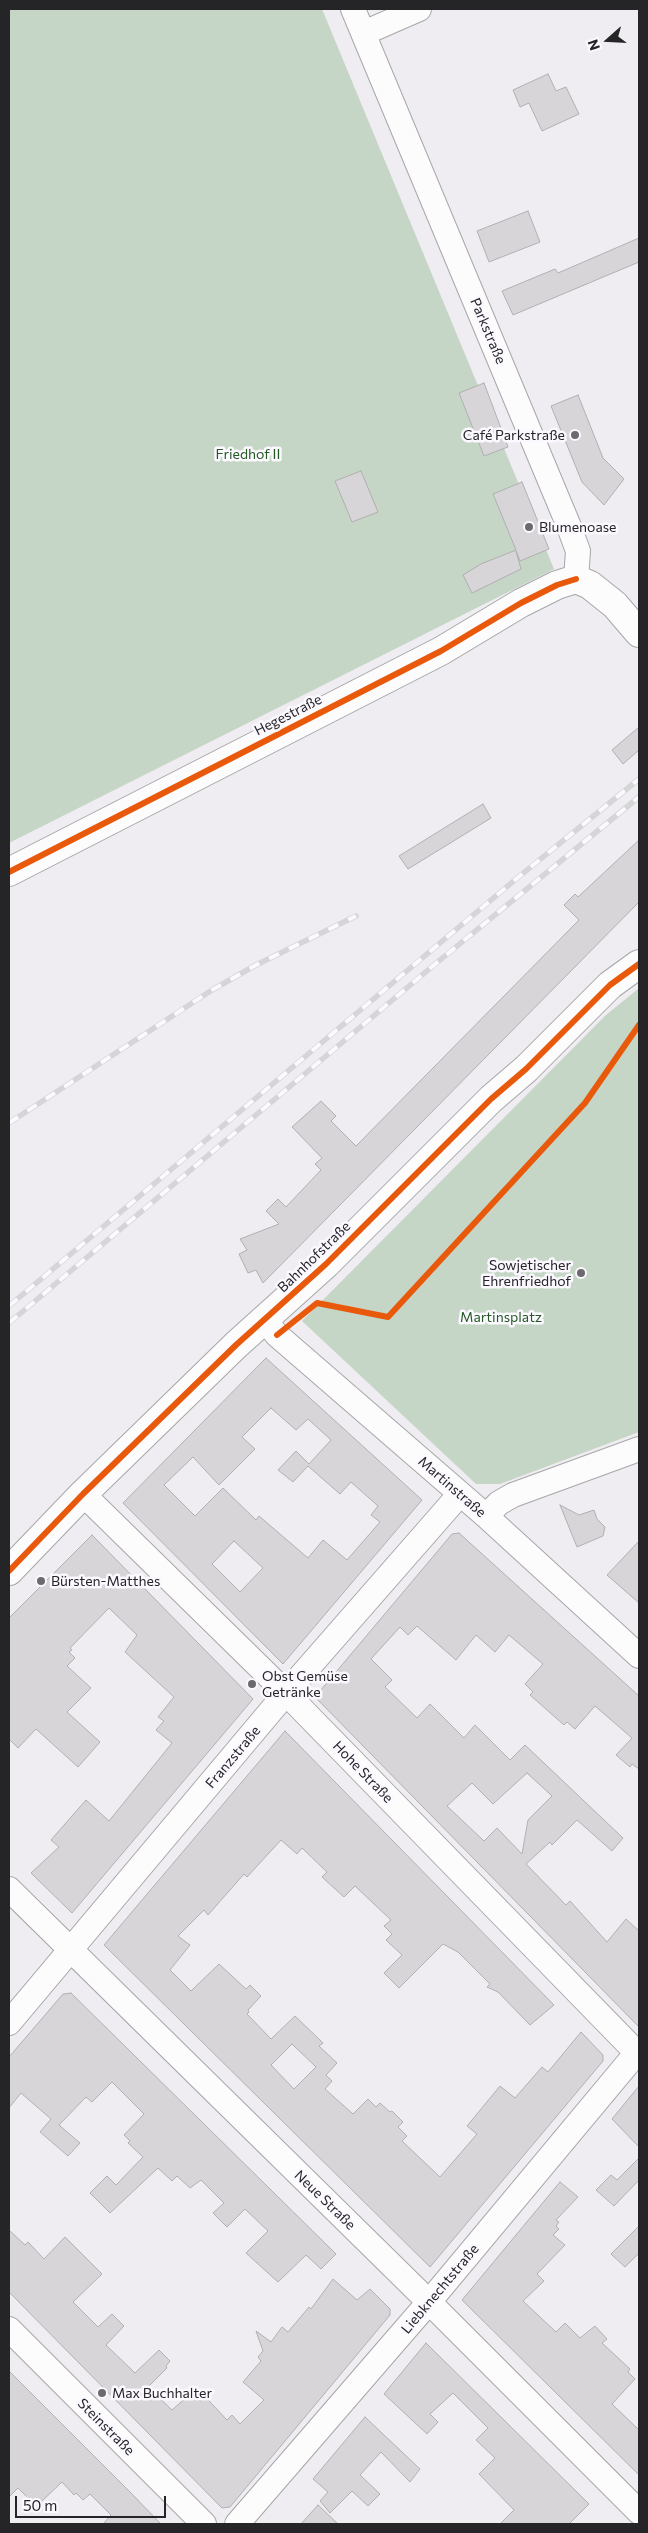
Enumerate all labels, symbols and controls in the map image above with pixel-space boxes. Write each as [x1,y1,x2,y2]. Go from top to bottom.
north arrow [583,15,633,65]
text: N [584,37,603,53]
street label: Parkstraße [467,295,509,367]
place label: Café Parkstraße [463,427,565,443]
marker: Café Parkstraße [569,429,581,441]
park label: Friedhof II [216,446,280,462]
place label: Blumenoase [539,519,616,535]
marker: Blumenoase [523,521,535,533]
street label: Hegestraße [251,691,325,739]
street label: Bahnhofstraße [274,1218,354,1296]
place label: Sowjetischer Ehrenfriedhof [482,1257,571,1290]
marker: Sowjetischer Ehrenfriedhof [575,1267,587,1279]
park label: Martinsplatz [460,1309,542,1325]
street label: Martinstraße [415,1453,489,1521]
place label: Bürsten-Matthes [51,1573,160,1589]
marker: Bürsten-Matthes [35,1575,47,1587]
place label: Obst Gemüse Getränke [262,1668,348,1700]
marker: Obst Gemüse Getränke [246,1678,258,1690]
street label: Franzstraße [202,1722,264,1792]
street label: Hohe Straße [329,1738,397,1806]
street label: Neue Straße [291,2167,359,2233]
street label: Liebknechtstraße [398,2241,482,2337]
place label: Max Buchhalter [112,2385,212,2401]
marker: Max Buchhalter [96,2387,108,2399]
street label: Steinstraße [74,2395,138,2459]
scale bar [18,2486,169,2518]
text: 50 m [23,2496,57,2514]

